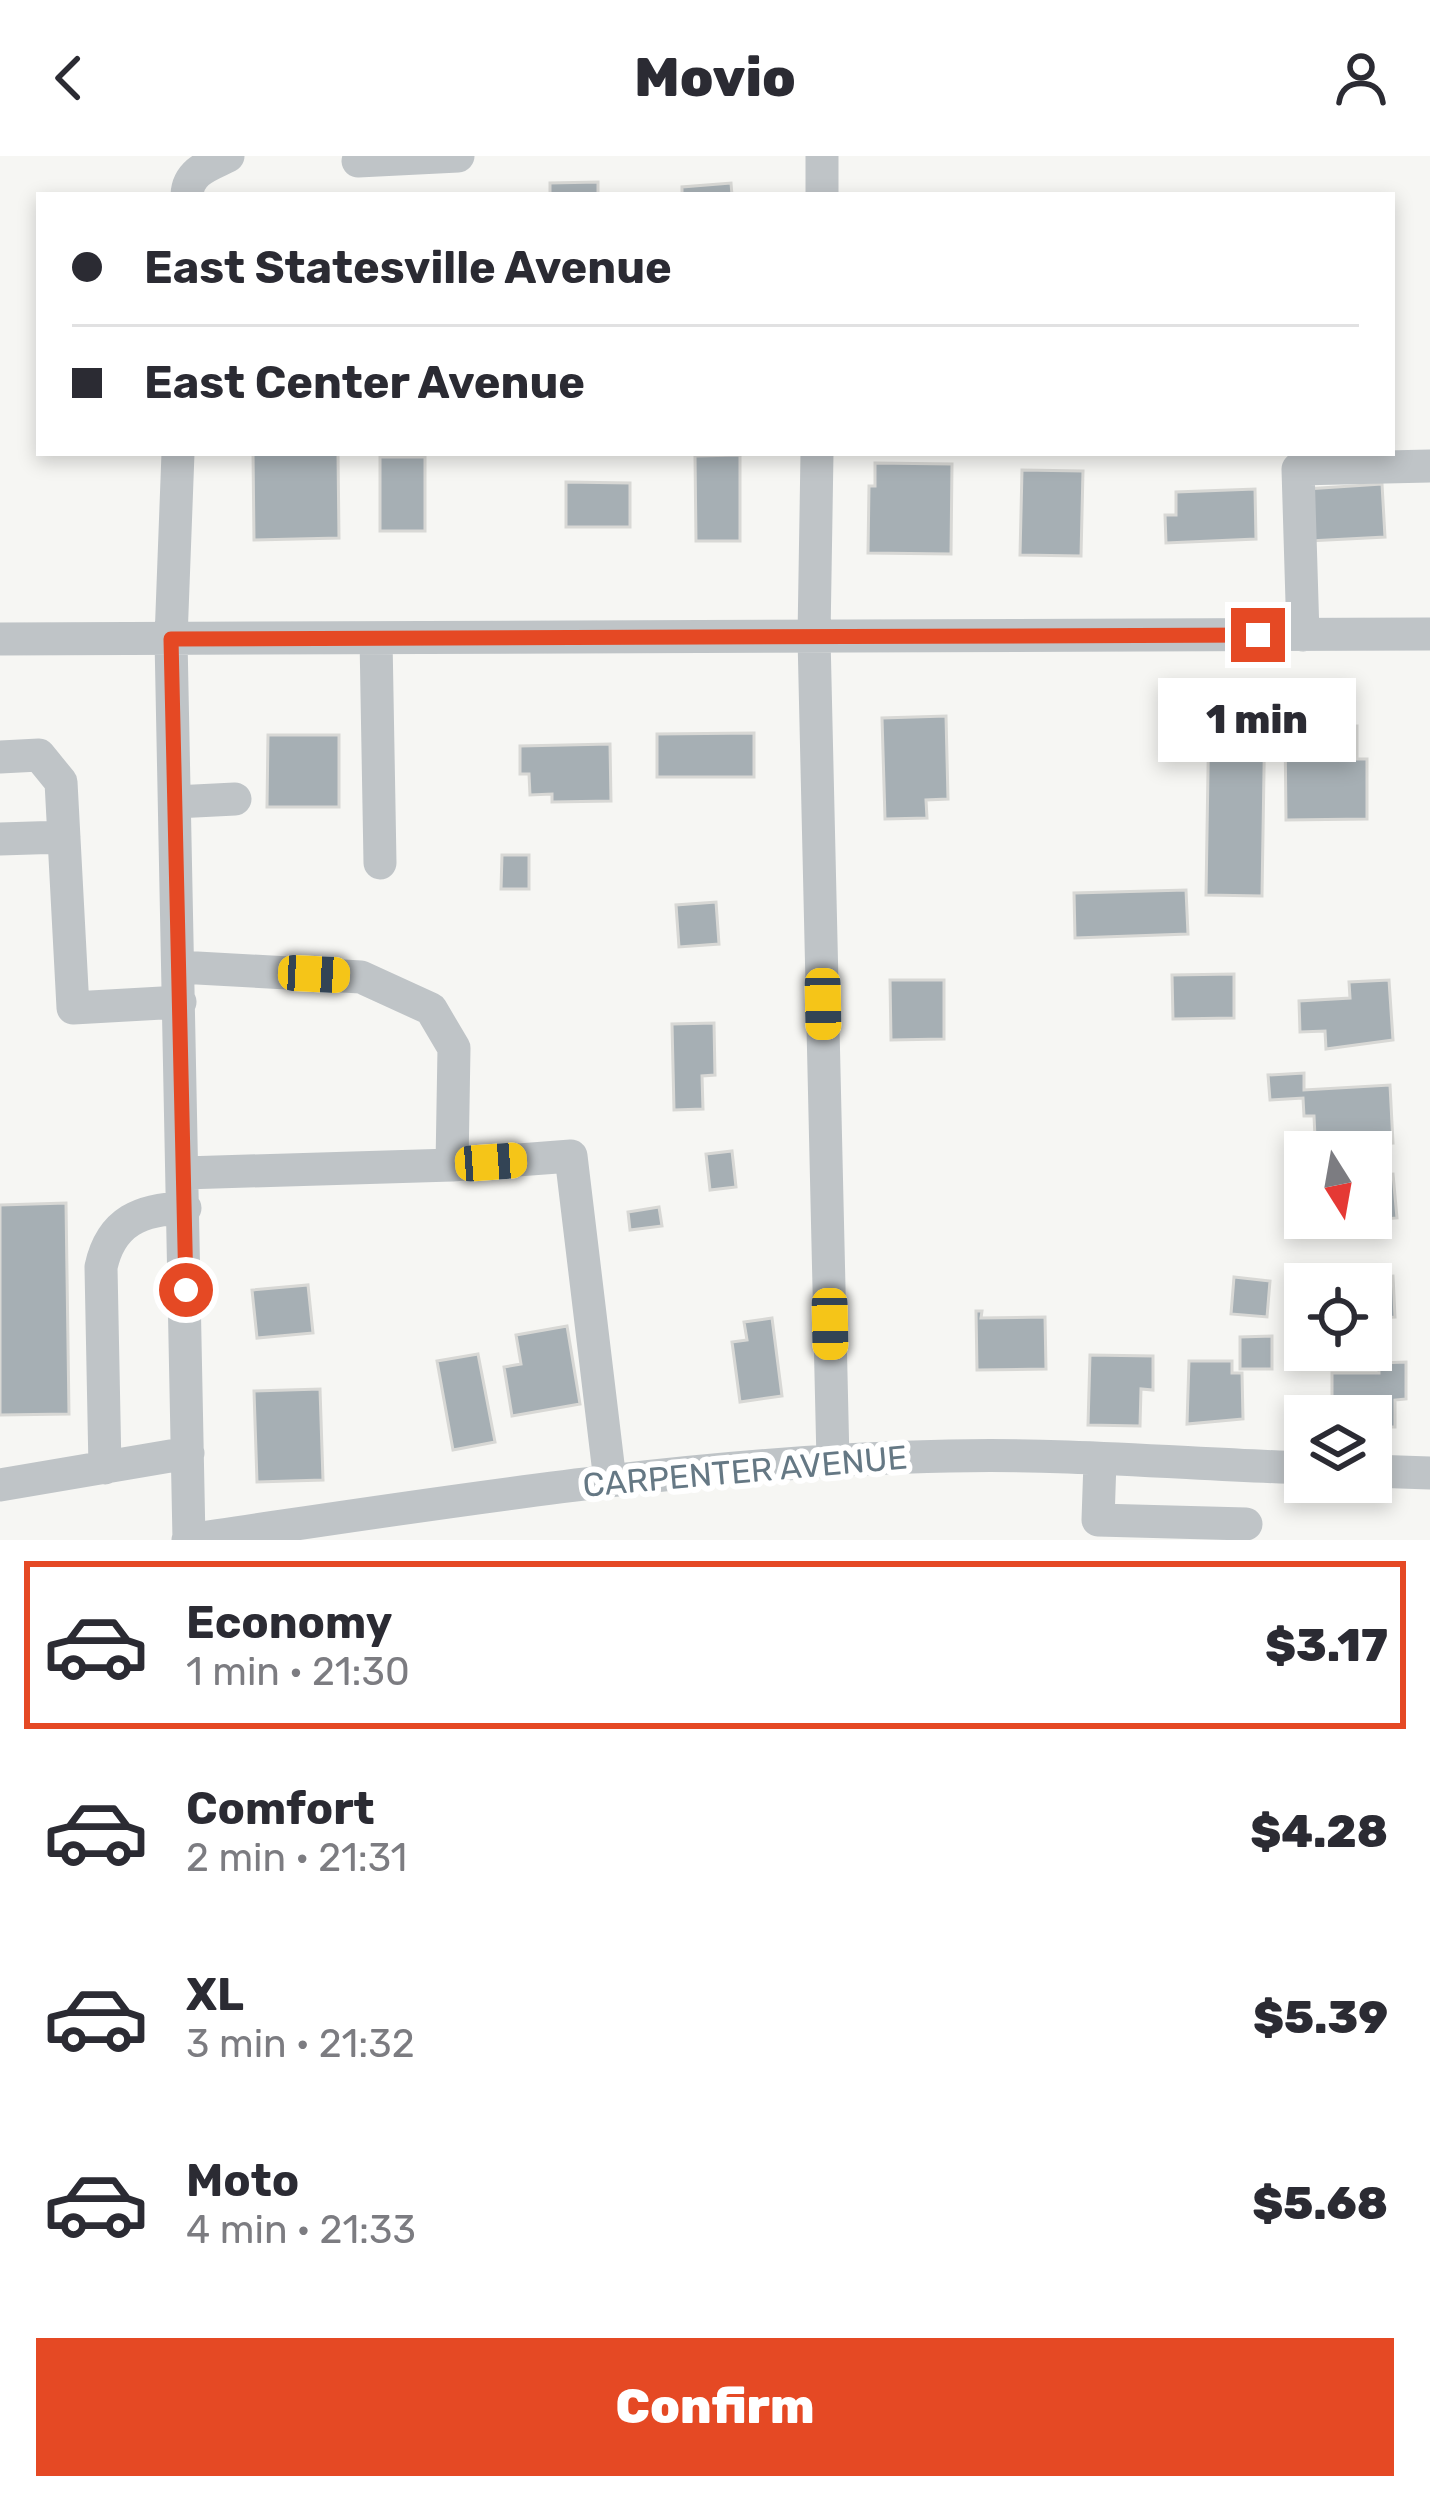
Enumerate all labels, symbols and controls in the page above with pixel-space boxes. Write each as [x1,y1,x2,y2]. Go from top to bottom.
icon: back [36,45,102,111]
icon: person [1328,45,1394,111]
text: Movio [634,46,796,110]
text: East Statesville Avenue [144,241,672,294]
text: East Center Avenue [144,356,585,409]
route end [1231,608,1285,662]
callout: 1 min [1159,677,1357,761]
text: 1 min [1206,697,1308,743]
car [277,954,351,994]
car [804,968,842,1040]
north arrow [1284,1131,1392,1239]
map controls [1284,1131,1392,1503]
car [454,1142,528,1182]
route start [159,1263,213,1317]
button: locate [1284,1263,1392,1371]
car [811,1288,849,1360]
button: layers [1284,1395,1392,1503]
street label: CARPENTER AVENUE [581,1437,909,1505]
icon: car [42,1591,150,1699]
text: Economy [186,1596,392,1649]
text: $3.17 [1265,1619,1388,1672]
text: 1 min · 21:30 [186,1649,410,1695]
icon: car [42,1777,150,1885]
text: Comfort [186,1782,375,1835]
text: $4.28 [1250,1805,1388,1858]
text: 2 min · 21:31 [186,1835,407,1881]
icon: car [42,1963,150,2071]
text: XL [186,1968,244,2021]
text: $5.39 [1253,1991,1388,2044]
text: 3 min · 21:32 [186,2021,415,2067]
icon: car [42,2149,150,2257]
text: Moto [186,2154,299,2207]
text: $5.68 [1252,2177,1388,2230]
text: 4 min · 21:33 [186,2207,416,2253]
button: Confirm [36,2338,1394,2476]

